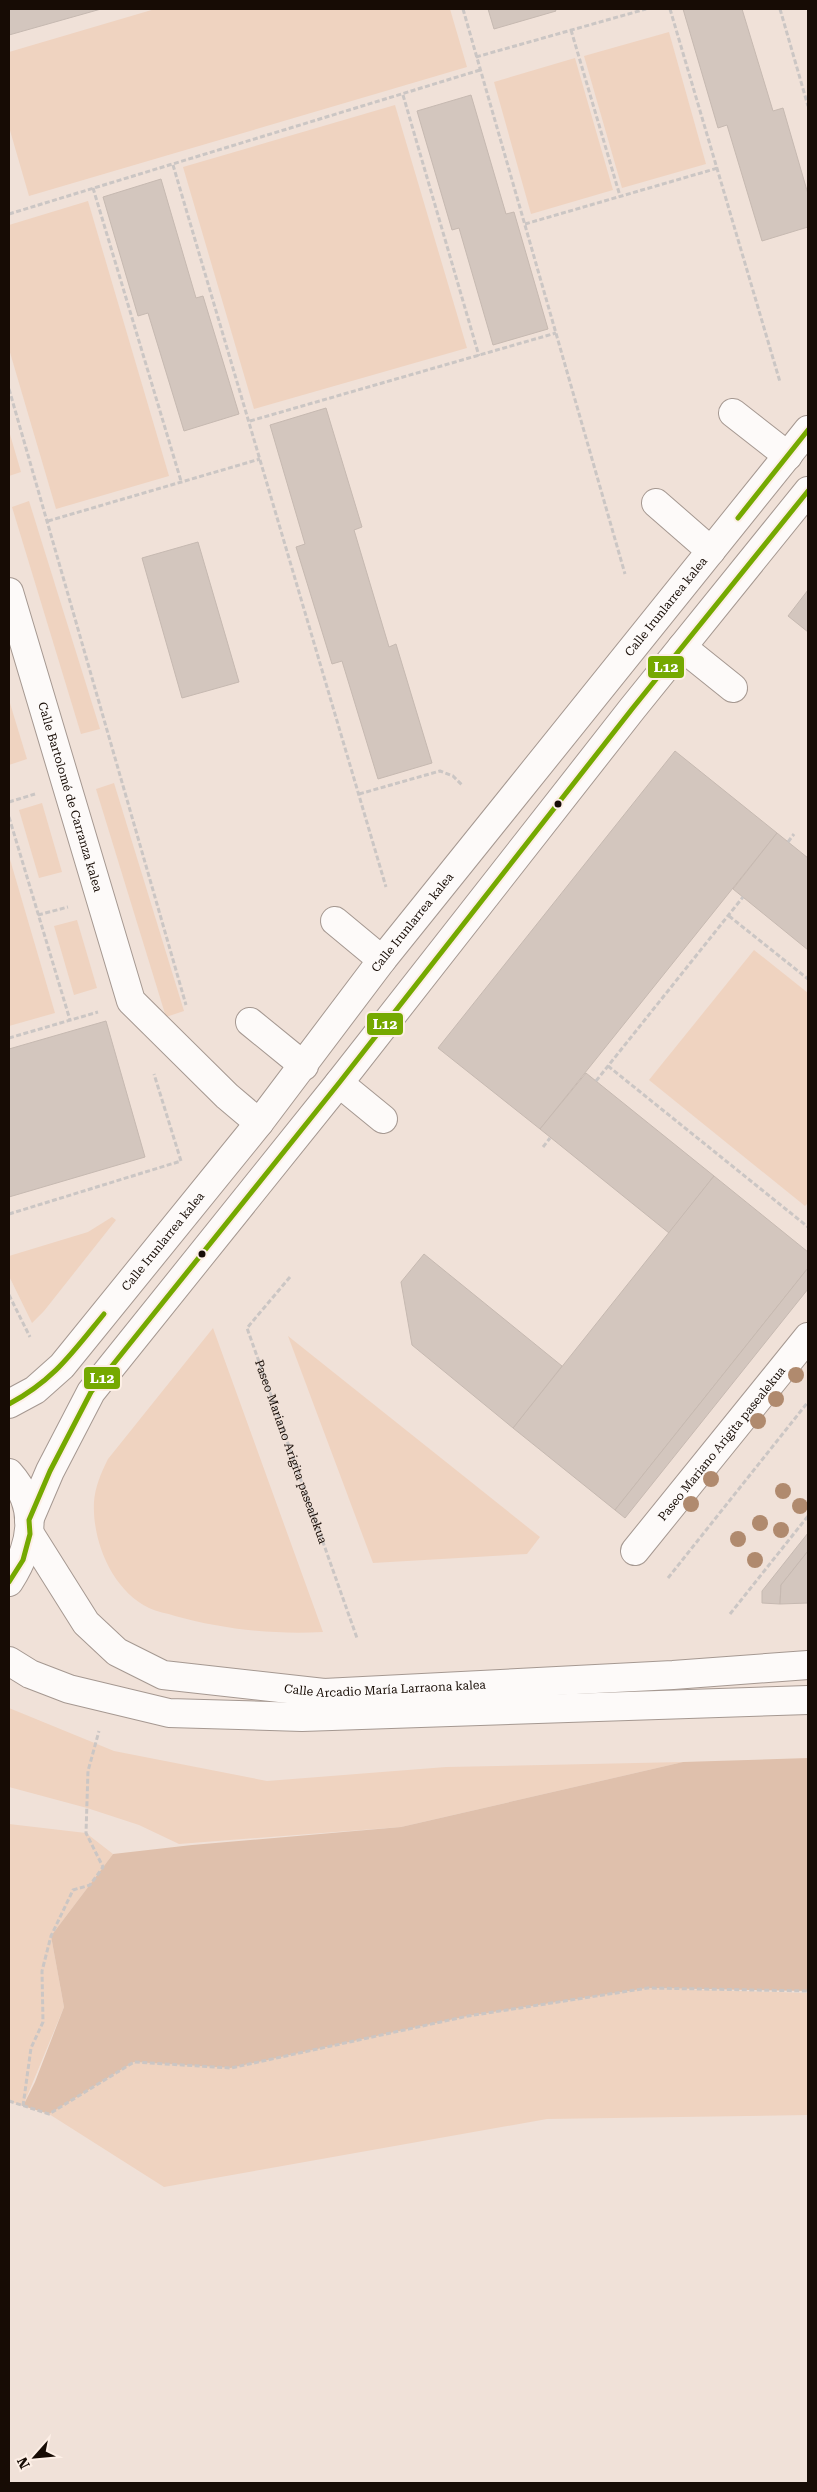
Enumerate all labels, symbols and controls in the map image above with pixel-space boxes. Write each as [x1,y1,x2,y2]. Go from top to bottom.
street label: Calle Irunlarrea kalea [622,554,710,659]
line badge: L12 [647,655,685,679]
text: L12 [654,659,678,675]
street label: Calle Bartolomé de Carranza kalea [35,700,105,894]
unlabelled marker [553,799,563,809]
street label: Calle Irunlarrea kalea [368,870,457,975]
line badge: L12 [366,1012,404,1036]
text: L12 [373,1016,397,1032]
street label: Calle Irunlarrea kalea [119,1189,208,1294]
unlabelled marker [197,1249,207,1259]
street label: Paseo Mariano Arigita pasealekua [252,1358,330,1546]
street label: Paseo Mariano Arigita pasealekua [655,1363,789,1524]
line badge: L12 [83,1366,121,1390]
text: L12 [90,1370,114,1386]
street label: Calle Arcadio María Larraona kalea [283,1678,487,1700]
north arrow [10,2432,60,2482]
text: N [14,2454,33,2471]

